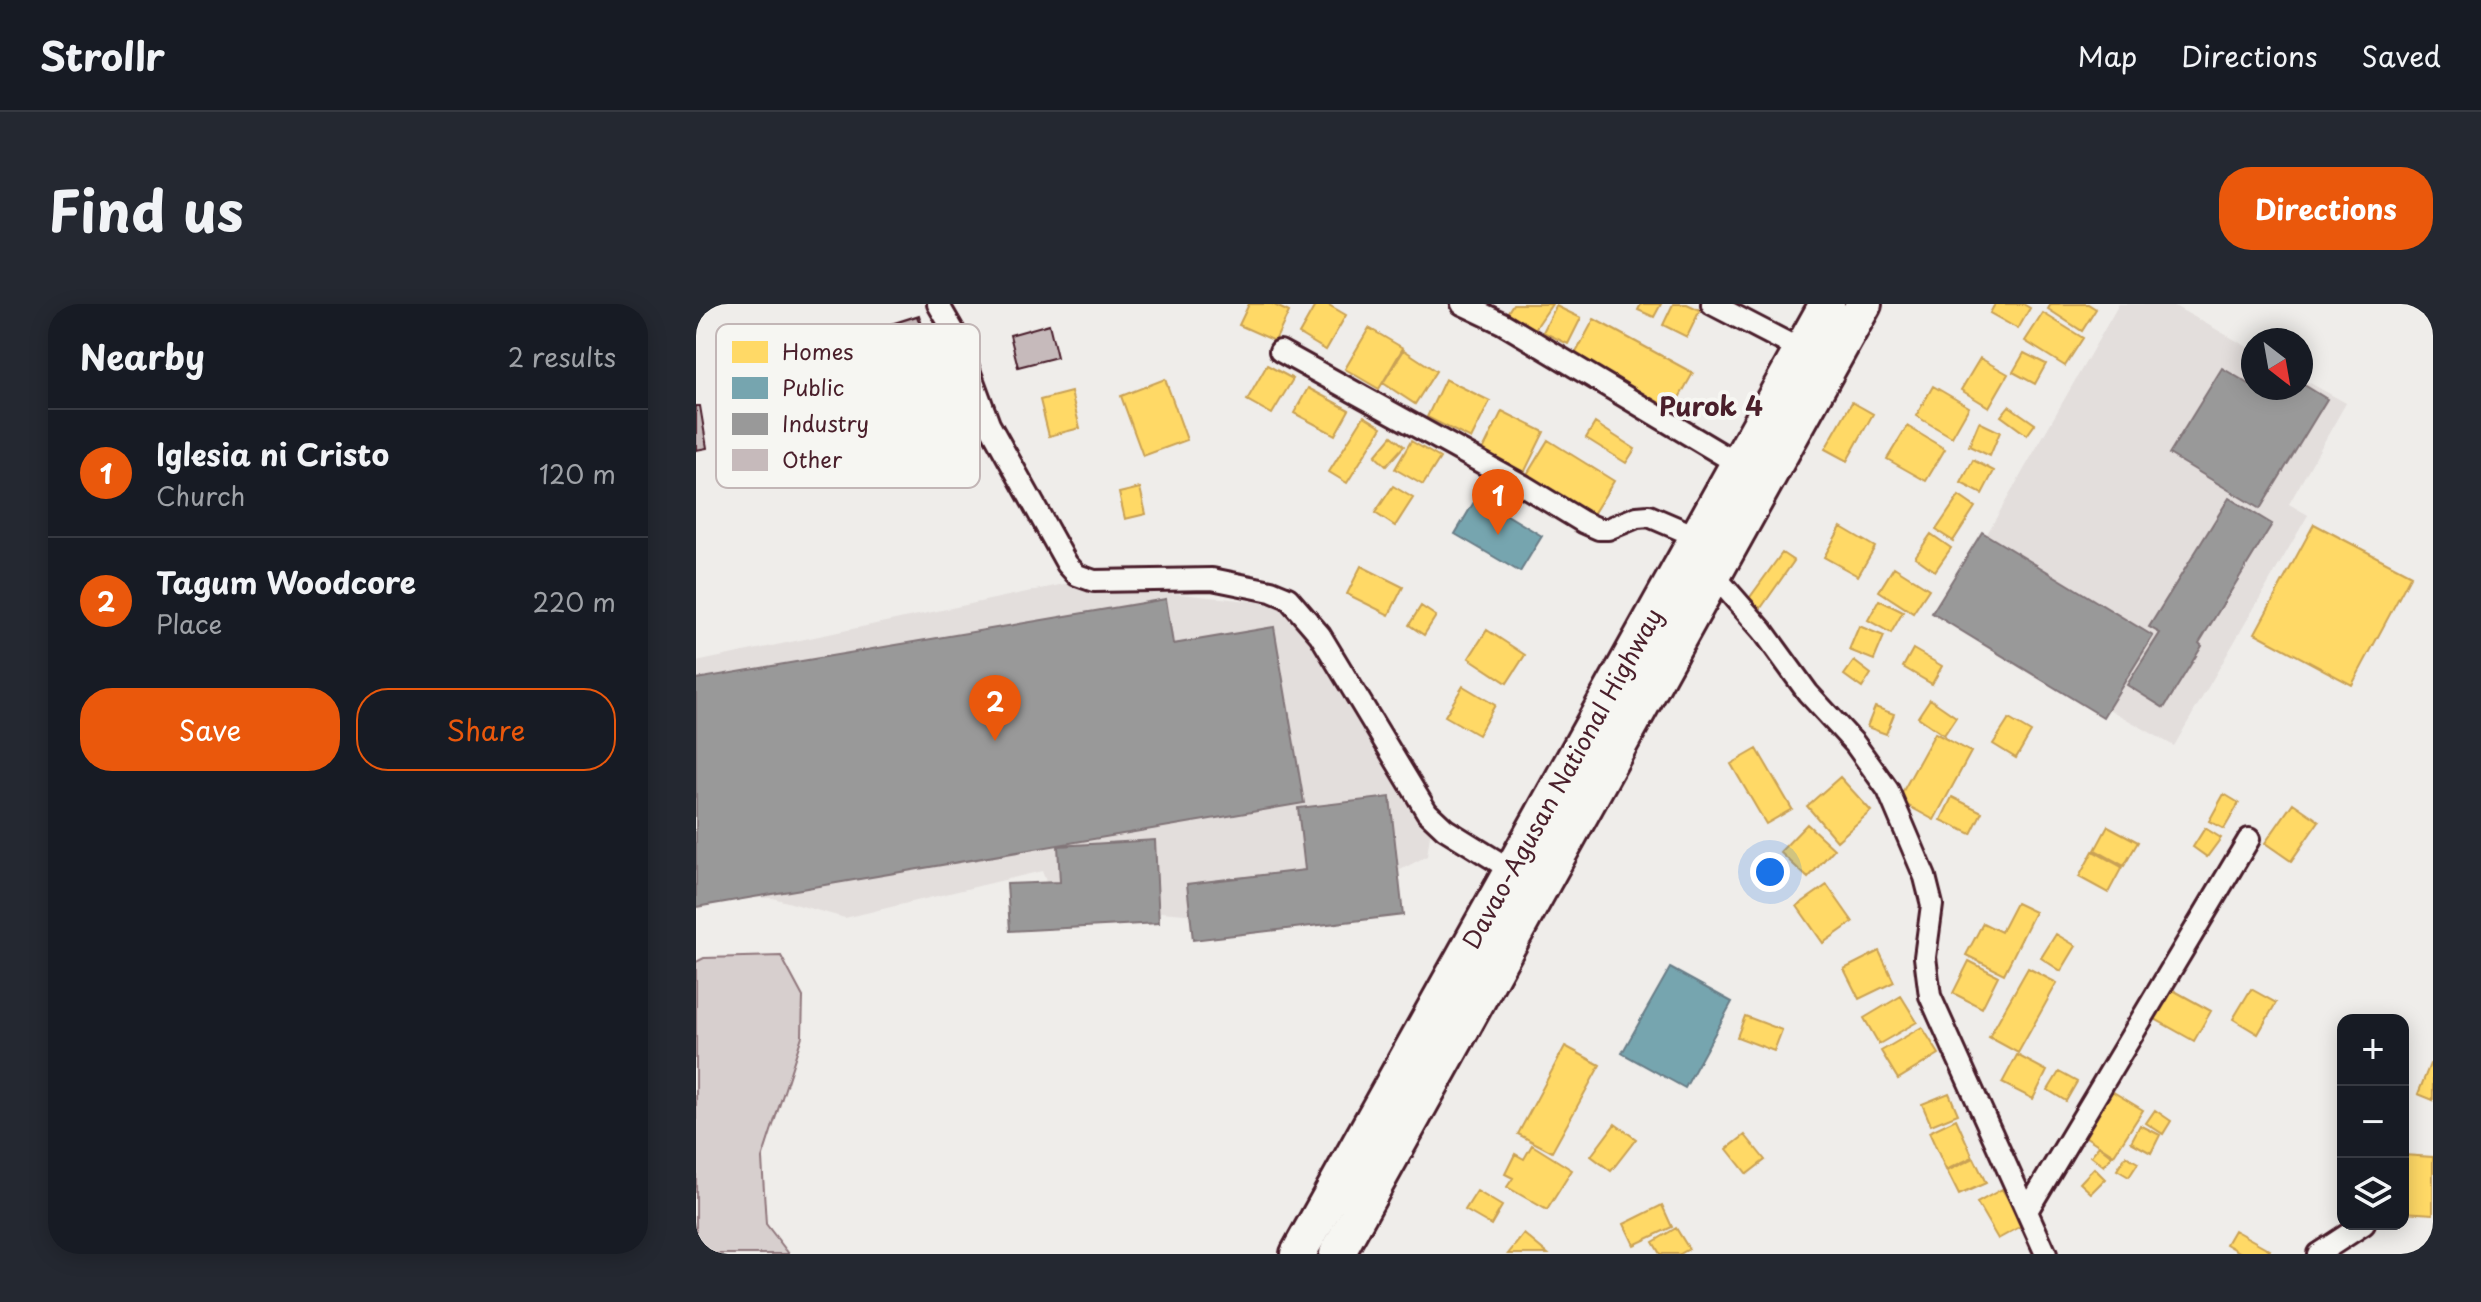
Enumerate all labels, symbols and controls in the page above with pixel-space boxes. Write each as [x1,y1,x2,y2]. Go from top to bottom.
text: Strollr [40,27,165,84]
text: Map [2078,34,2137,77]
text: Directions [2181,34,2318,77]
text: Saved [2362,34,2441,77]
text: Find us [48,166,244,251]
button: Directions [2219,167,2433,250]
legend [716,324,980,488]
north arrow [2241,328,2313,400]
text: Nearby [80,330,205,382]
text: Homes [782,334,853,367]
text: 2 results [508,337,616,376]
text: Public [782,370,844,403]
district label: Purok 4 [1659,386,1763,425]
text: Industry [782,406,869,439]
text: Iglesia ni Cristo [156,431,389,476]
text: Other [782,442,843,475]
text: 1 [100,454,112,493]
text: 120 m [539,454,616,493]
pin: 1 [1472,469,1524,535]
text: Church [156,476,245,515]
text: Tagum Woodcore [156,559,416,604]
text: 2 [97,582,115,621]
text: 220 m [532,582,616,621]
street label: Davao-Agusan National Highway [1452,601,1670,955]
text: Place [156,604,222,643]
pin: 2 [969,675,1021,741]
button: Save [80,688,340,771]
button: Share [356,688,616,771]
your location [1750,852,1790,892]
map controls [2337,1014,2409,1230]
button: + [2337,1014,2409,1086]
button: − [2337,1086,2409,1158]
button: layers [2337,1158,2409,1230]

